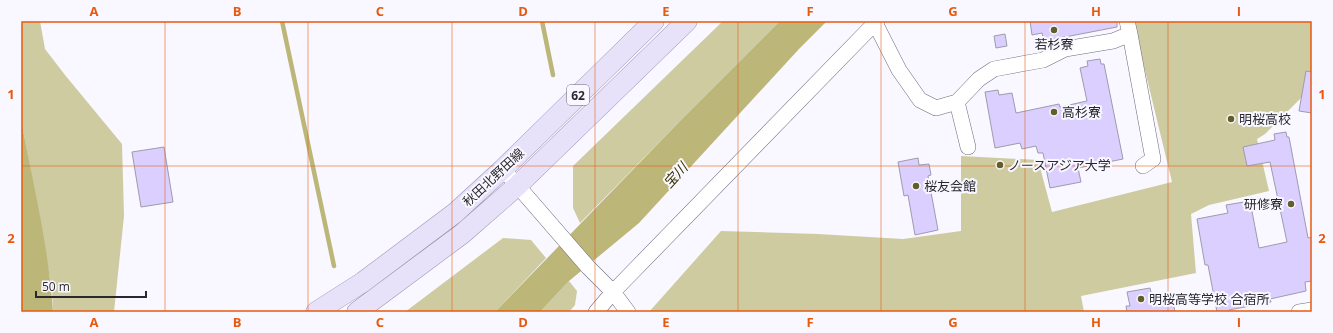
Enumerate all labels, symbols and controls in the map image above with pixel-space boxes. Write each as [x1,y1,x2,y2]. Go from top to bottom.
text: A [90,2,99,20]
text: B [233,2,242,20]
text: C [376,2,384,20]
text: D [518,2,528,20]
text: E [662,2,670,20]
text: F [806,2,814,20]
text: G [948,2,958,20]
text: H [1091,2,1101,20]
text: I [1237,2,1241,20]
marker: 若杉寮 [1049,25,1059,35]
place label: 若杉寮 [1034,35,1074,53]
text: 1 [7,85,15,103]
road number: 62 [567,85,589,105]
text: 1 [1318,85,1326,103]
place label: 高杉寮 [1062,103,1101,121]
marker: 高杉寮 [1049,107,1059,117]
place label: 明桜高校 [1239,110,1291,128]
marker: 明桜高校 [1226,114,1236,124]
street label: 秋田北野田線 [458,144,528,210]
place label: ノースアジア大学 [1008,156,1111,174]
water label: 宝川 [659,157,693,192]
marker: ノースアジア大学 [995,160,1005,170]
place label: 桜友会館 [924,177,976,195]
marker: 桜友会館 [911,181,921,191]
place label: 研修寮 [1244,195,1283,213]
marker: 研修寮 [1286,199,1296,209]
text: 2 [7,229,15,247]
text: 2 [1318,229,1326,247]
scale bar [36,273,146,299]
text: 50 m [42,278,70,295]
place label: 明桜高等学校 合宿所 [1149,290,1269,308]
marker: 明桜高等学校 合宿所 [1136,294,1146,304]
text: A [90,313,99,331]
text: B [233,313,242,331]
text: C [376,313,384,331]
text: D [518,313,528,331]
text: E [662,313,670,331]
text: F [806,313,814,331]
text: G [948,313,958,331]
text: H [1091,313,1101,331]
text: I [1237,313,1241,331]

